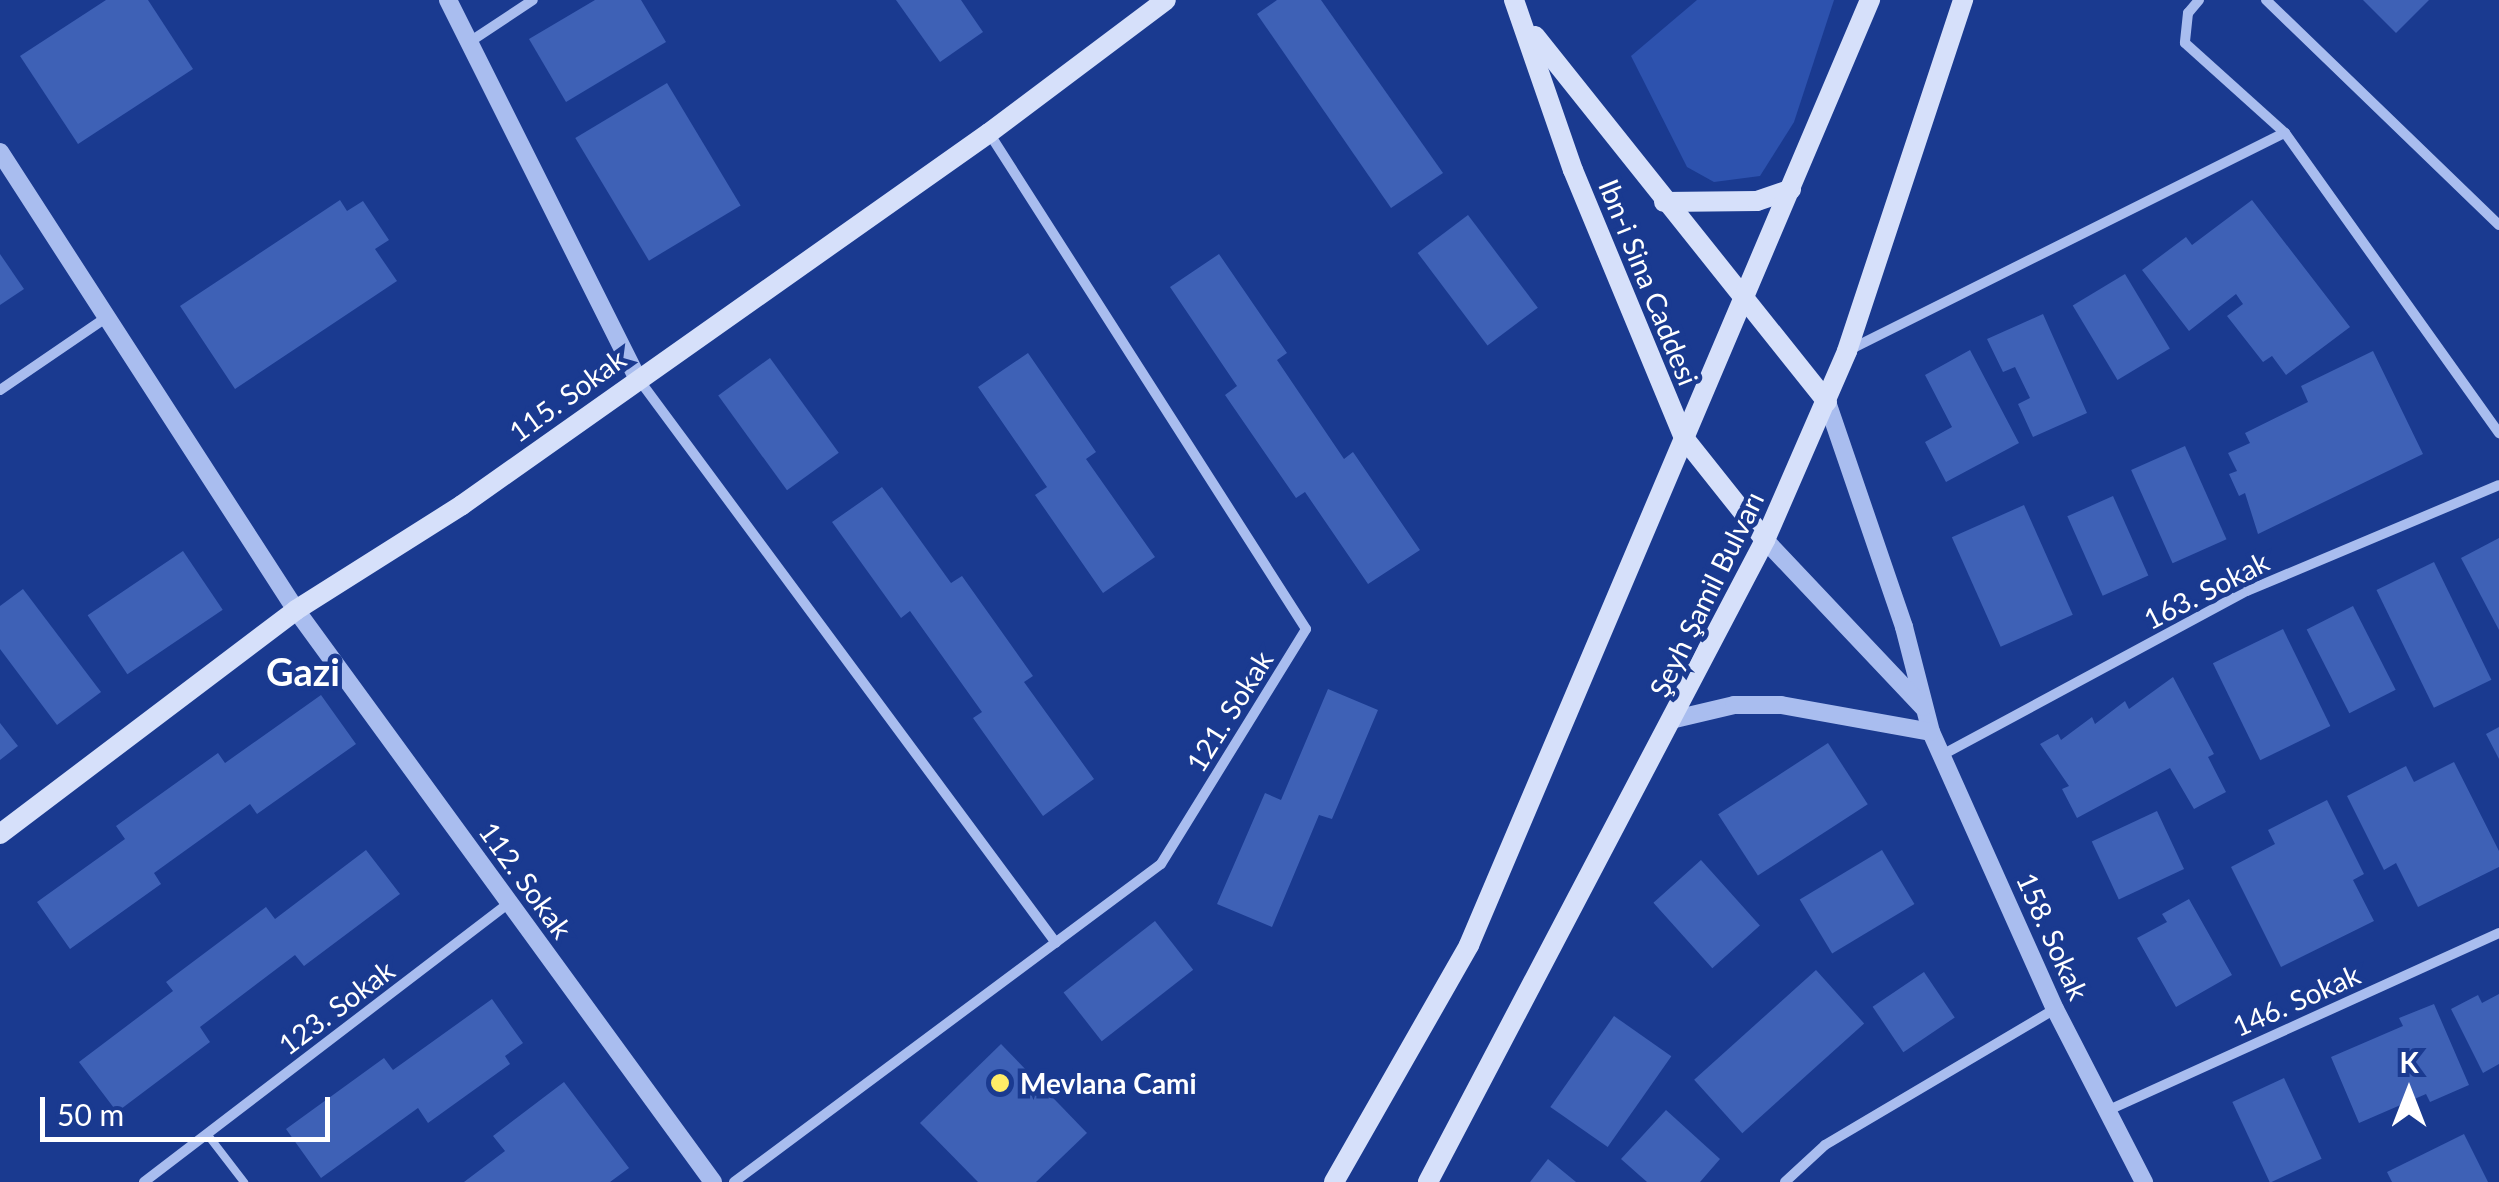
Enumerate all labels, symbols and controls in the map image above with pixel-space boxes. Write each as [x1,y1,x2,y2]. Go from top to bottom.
street label: Ibn-i Sina Caddesi [1592,174,1706,390]
street label: 115. Sokak [502,341,632,449]
street label: Şeyh Şamil Bulvarı [1642,486,1770,702]
street label: 163. Sokak [2138,544,2274,636]
street label: 121. Sokak [1179,644,1279,778]
district label: Gazi [266,649,340,695]
street label: 112. Sokak [472,815,580,945]
street label: 158. Sokak [2010,867,2096,1005]
street label: 123. Sokak [272,953,400,1061]
street label: 146. Sokak [2227,957,2365,1043]
north arrow [2359,1042,2459,1142]
text: K [2399,1045,2419,1079]
place label: Mevlana Cami [1020,1066,1197,1100]
marker: Mevlana Cami [989,1072,1011,1094]
scale bar [45,1077,335,1139]
text: 50 m [57,1096,124,1132]

